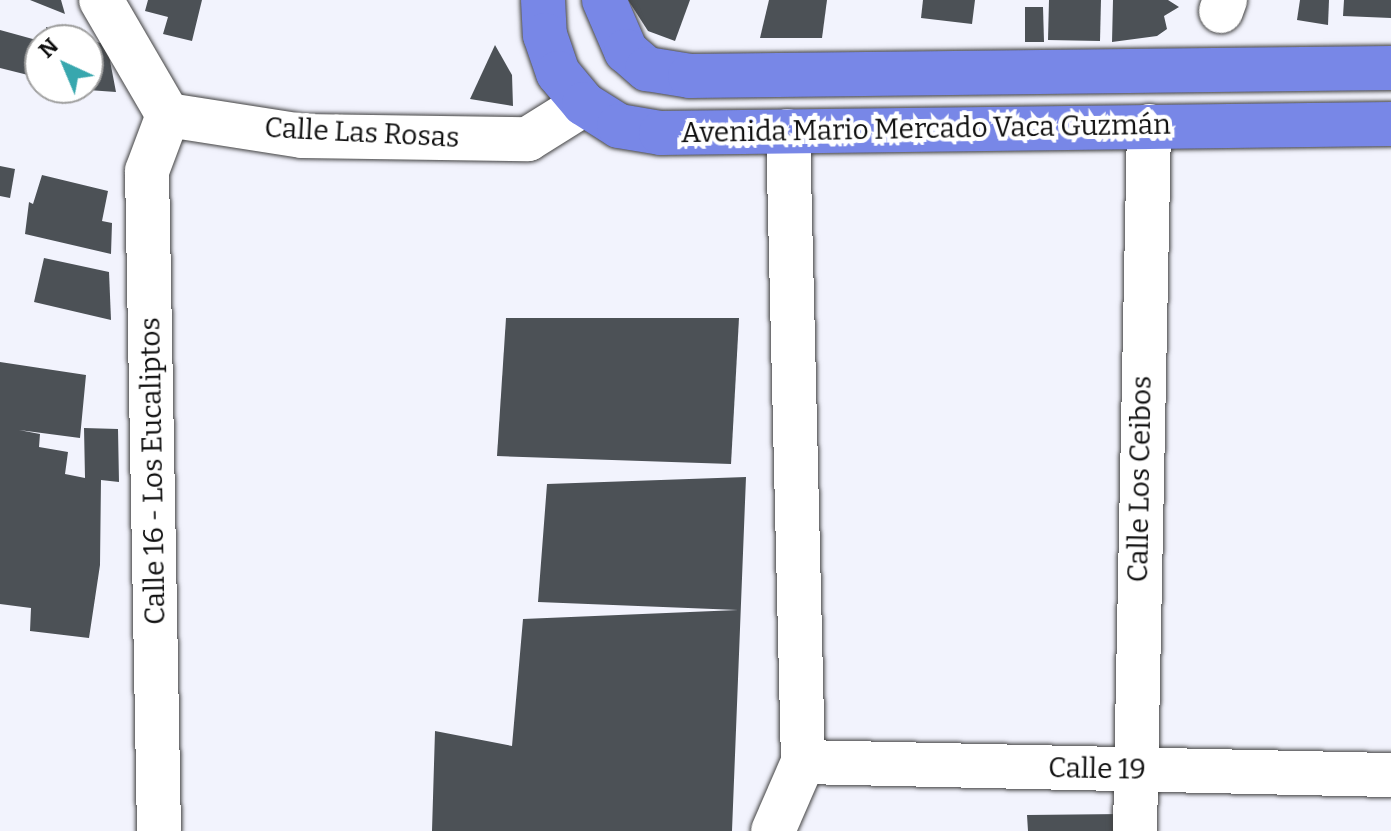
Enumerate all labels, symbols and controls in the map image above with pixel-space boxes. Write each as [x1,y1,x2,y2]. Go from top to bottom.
north arrow [24,24,104,104]
text: N [33,32,64,63]
street label: Avenida Mario Mercado Vaca Guzmán [681,108,1171,150]
street label: Calle Las Rosas [264,111,460,155]
street label: Calle 16 - Los Eucaliptos [134,317,172,625]
street label: Calle Los Ceibos [1121,375,1159,583]
street label: Calle 19 [1048,751,1146,787]

